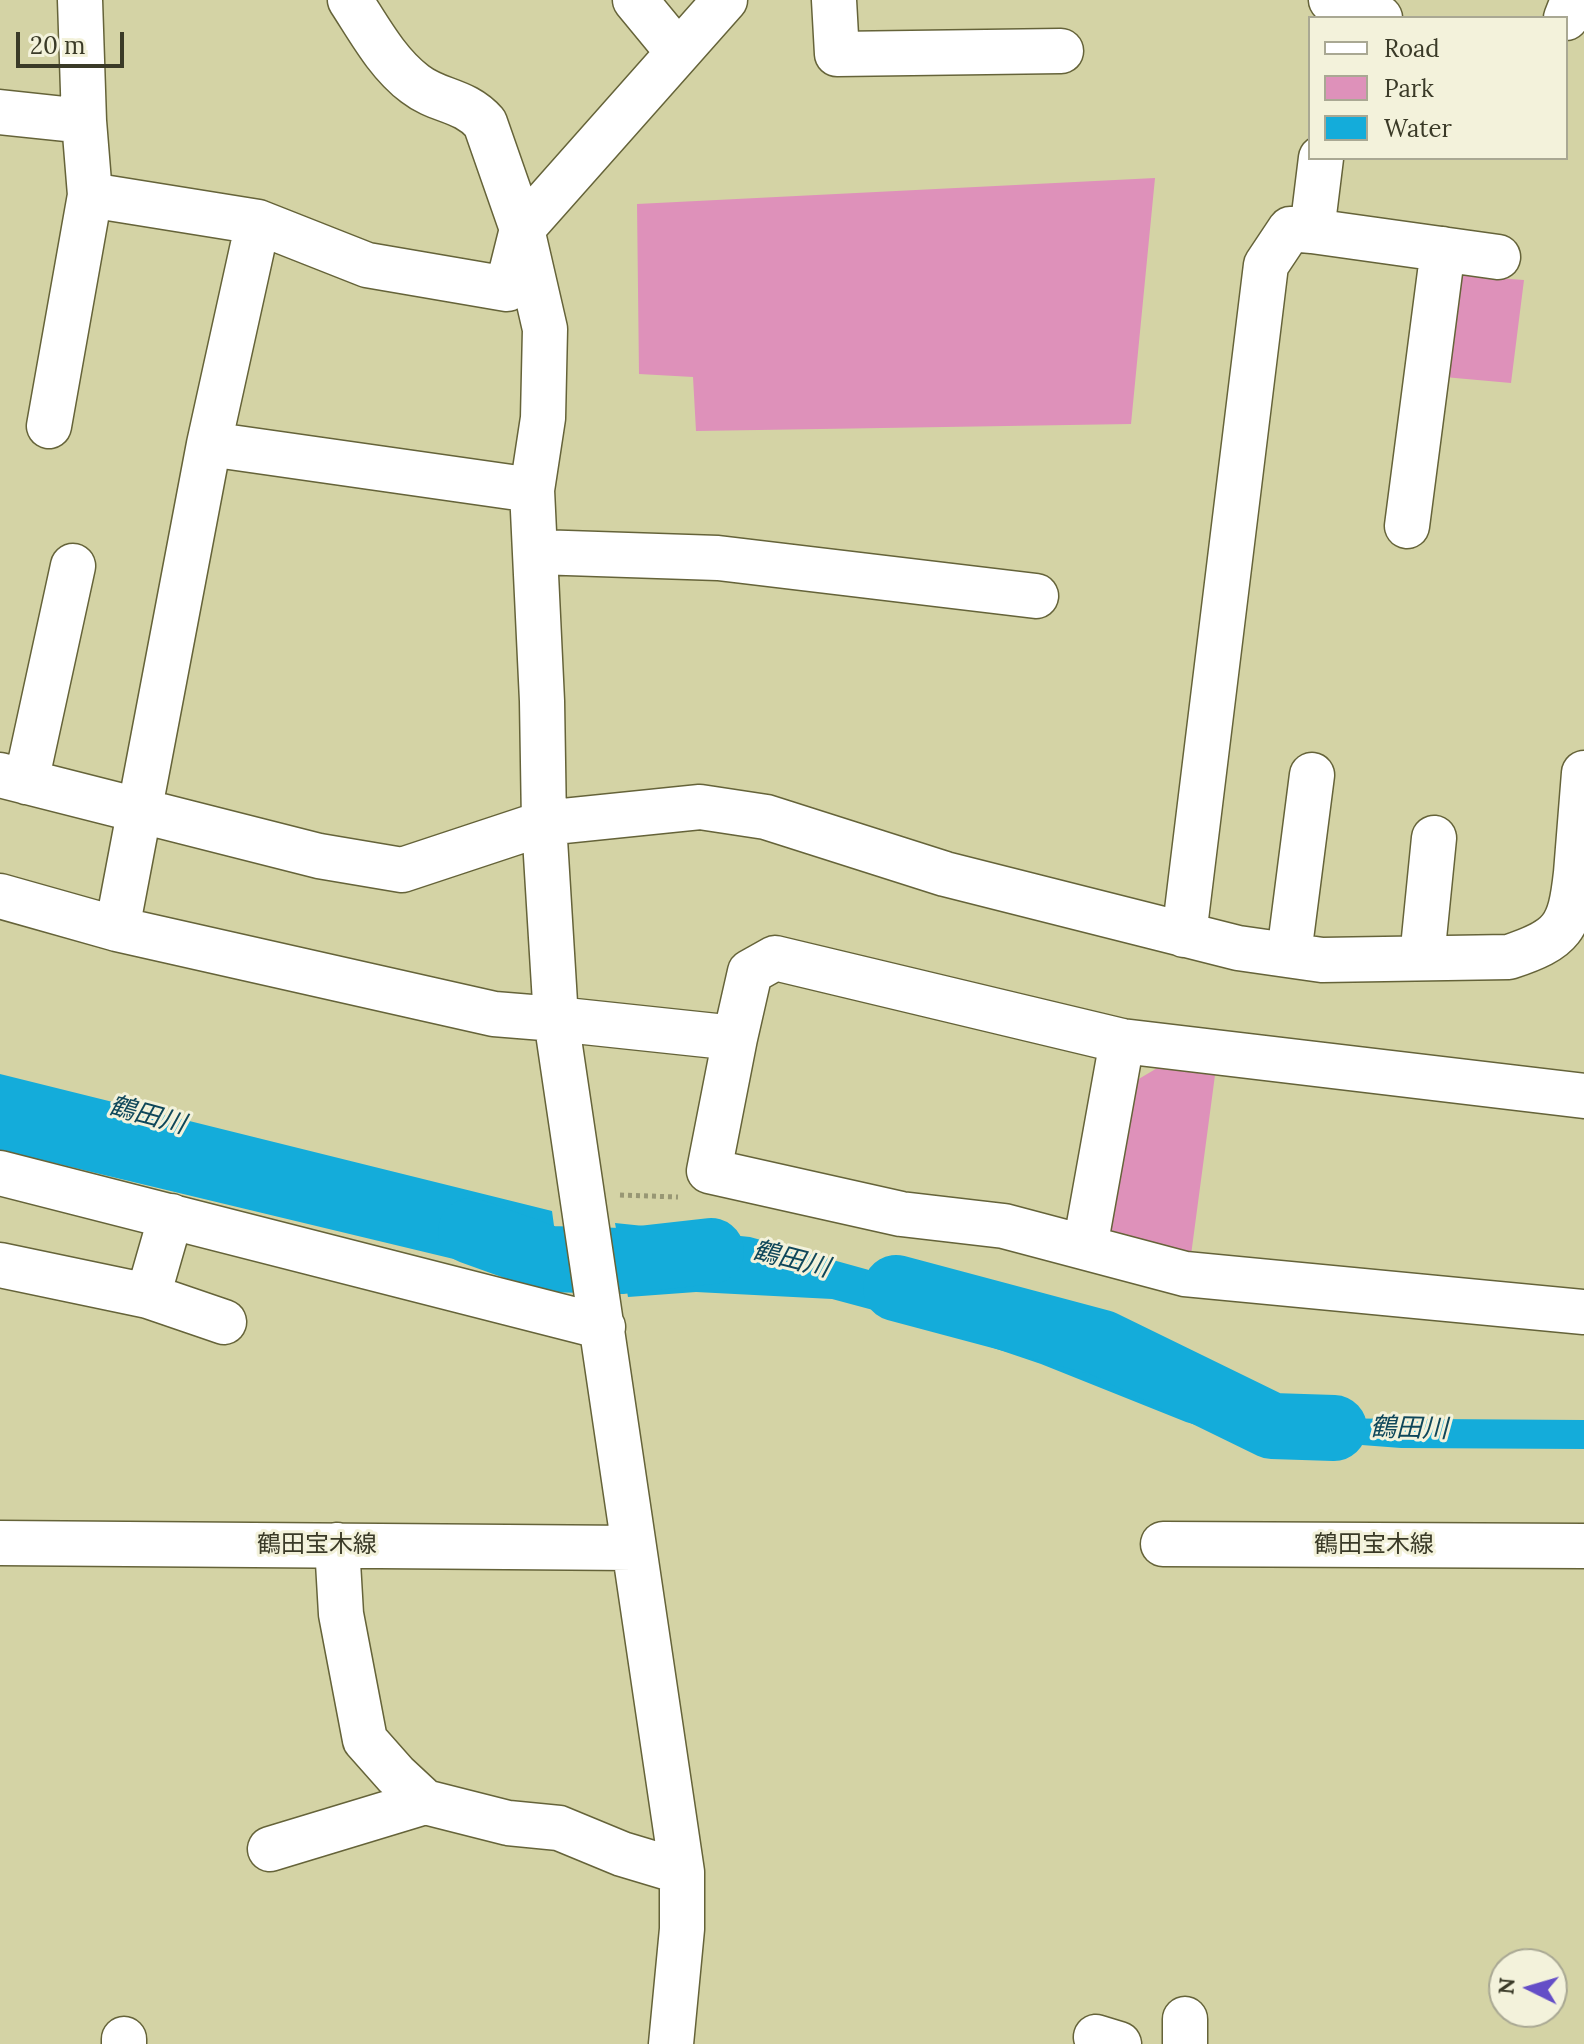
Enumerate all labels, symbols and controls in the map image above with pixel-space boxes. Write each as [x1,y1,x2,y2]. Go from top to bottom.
scale bar [20,16,128,66]
legend [1308,16,1568,160]
text: 20 m [30,30,86,61]
text: Road [1384,33,1440,64]
text: Park [1384,73,1434,104]
text: Water [1384,113,1452,144]
water label: 鶴田川 [105,1091,189,1141]
water label: 鶴田川 [749,1235,833,1285]
water label: 鶴田川 [1370,1413,1448,1445]
street label: 鶴田宝木線 [257,1531,377,1559]
street label: 鶴田宝木線 [1314,1531,1434,1559]
north arrow [1488,1948,1568,2028]
text: N [1491,1976,1521,1996]

